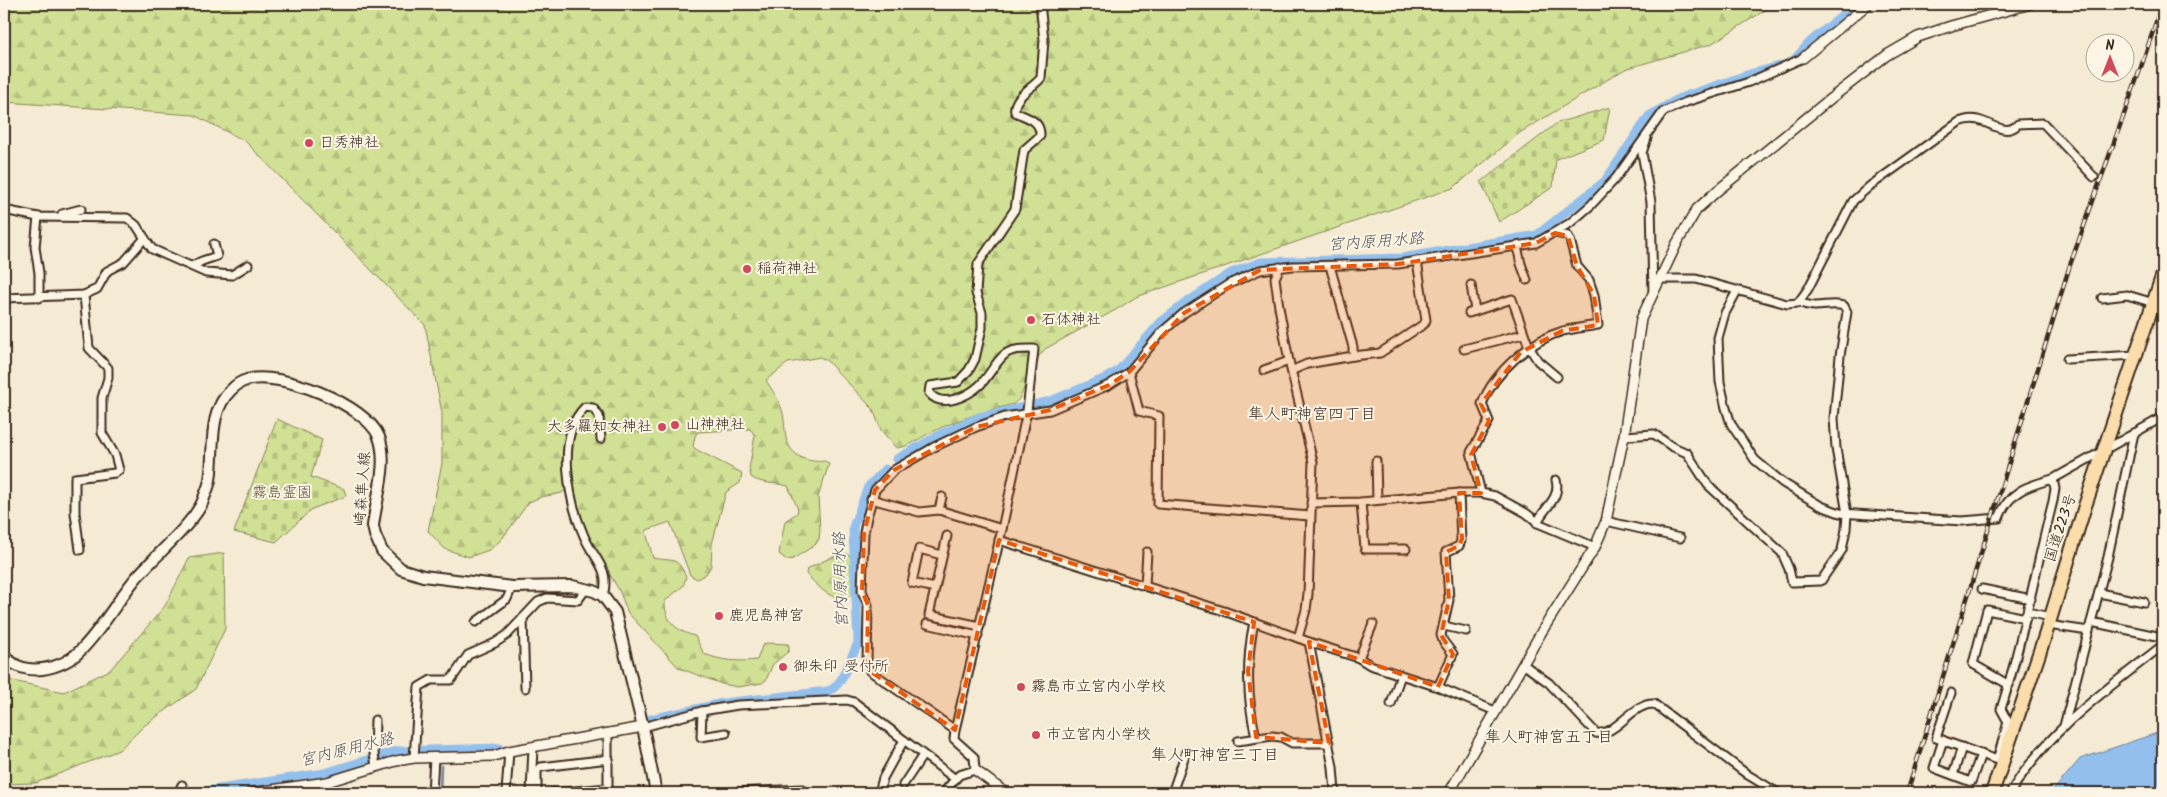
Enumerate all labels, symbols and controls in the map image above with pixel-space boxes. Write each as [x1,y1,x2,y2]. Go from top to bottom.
north arrow [2084,32,2134,82]
text: N [2106,35,2115,57]
place label: 日秀神社 [319,131,379,155]
marker: 日秀神社 [303,137,315,149]
water label: 宮内原用水路 [1327,226,1426,258]
place label: 稲荷神社 [757,257,817,281]
marker: 稲荷神社 [741,263,753,275]
place label: 石体神社 [1041,308,1101,332]
marker: 石体神社 [1025,314,1037,326]
district label: 隼人町神宮四丁目 [1248,402,1376,427]
place label: 山神神社 [685,413,745,437]
place label: 大多羅知女神社 [547,415,652,439]
marker: 山神神社 [669,419,681,431]
marker: 大多羅知女神社 [656,421,668,433]
street label: 崎森隼人線 [348,451,378,527]
park label: 霧島霊園 [252,481,312,505]
street label: 国道223号 [2039,491,2083,565]
water label: 宮内原用水路 [827,531,855,628]
place label: 鹿児島神宮 [729,604,804,628]
marker: 鹿児島神宮 [713,610,725,622]
place label: 御朱印 受付所 [793,655,889,679]
marker: 御朱印 受付所 [777,661,789,673]
place label: 霧島市立宮内小学校 [1031,675,1166,699]
marker: 霧島市立宮内小学校 [1015,681,1027,693]
place label: 市立宮内小学校 [1046,723,1151,747]
district label: 隼人町神宮五丁目 [1485,725,1613,750]
water label: 宮内原用水路 [297,726,398,774]
marker: 市立宮内小学校 [1030,729,1042,741]
district label: 隼人町神宮三丁目 [1151,743,1279,768]

